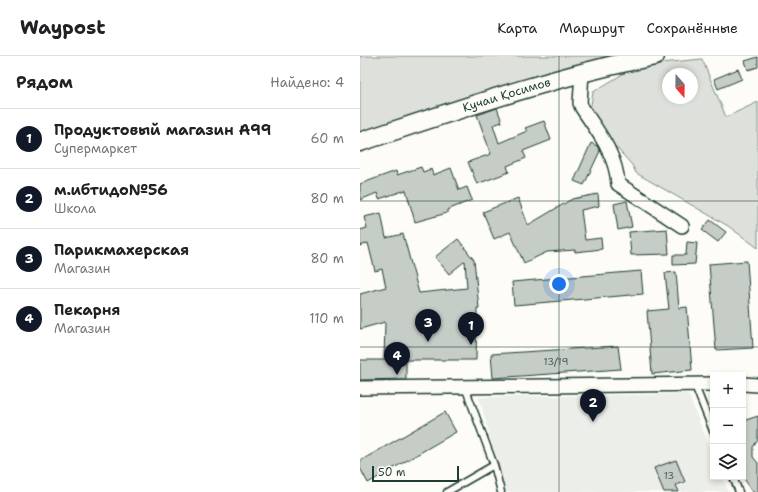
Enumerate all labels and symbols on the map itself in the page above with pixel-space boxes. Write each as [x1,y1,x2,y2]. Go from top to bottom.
north arrow [662,68,698,104]
street label: Кучаи Қосимов [461,74,552,116]
your location [549,274,569,294]
pin: 3 [415,309,441,342]
pin: 1 [458,312,484,345]
pin: 4 [384,342,410,375]
house number: 13/19 [544,355,568,368]
pin: 2 [580,389,606,422]
scale bar [372,464,459,483]
house number: 13 [664,469,674,482]

